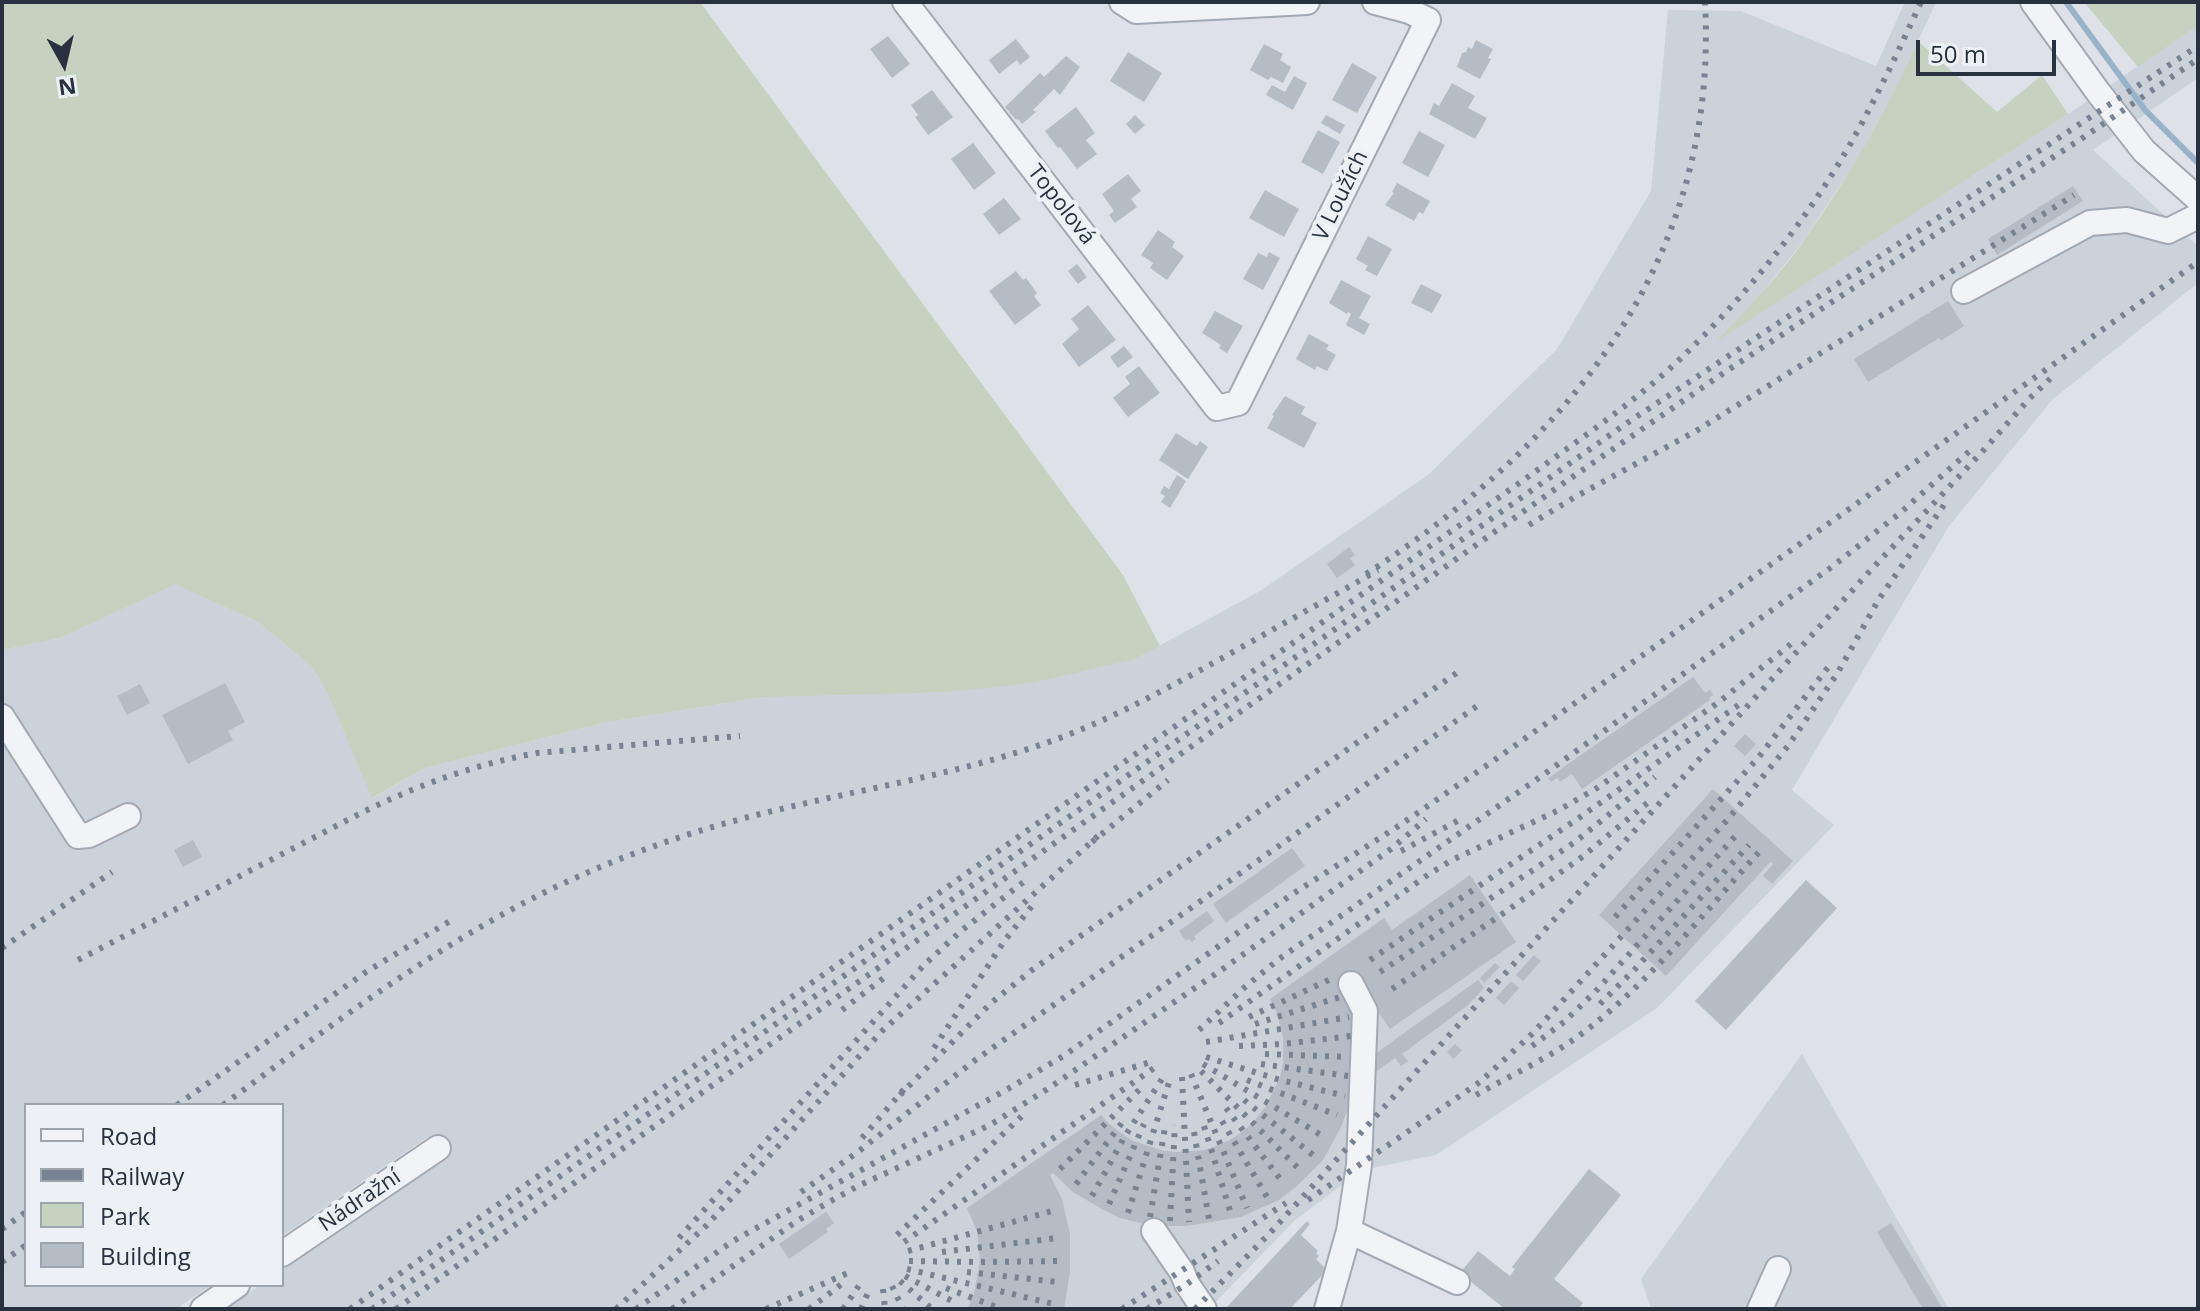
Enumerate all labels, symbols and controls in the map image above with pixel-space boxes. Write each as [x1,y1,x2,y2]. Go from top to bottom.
north arrow [24,24,104,104]
scale bar [1920,24,2060,74]
text: 50 m [1930,37,1986,70]
text: N [56,72,78,104]
street label: V Loužích [1308,147,1374,245]
street label: Topolová [1022,160,1100,250]
legend [24,1103,284,1287]
text: Road [100,1119,157,1152]
text: Railway [100,1159,184,1192]
street label: Nádražní [314,1164,406,1238]
text: Park [100,1199,150,1232]
text: Building [100,1239,191,1272]

